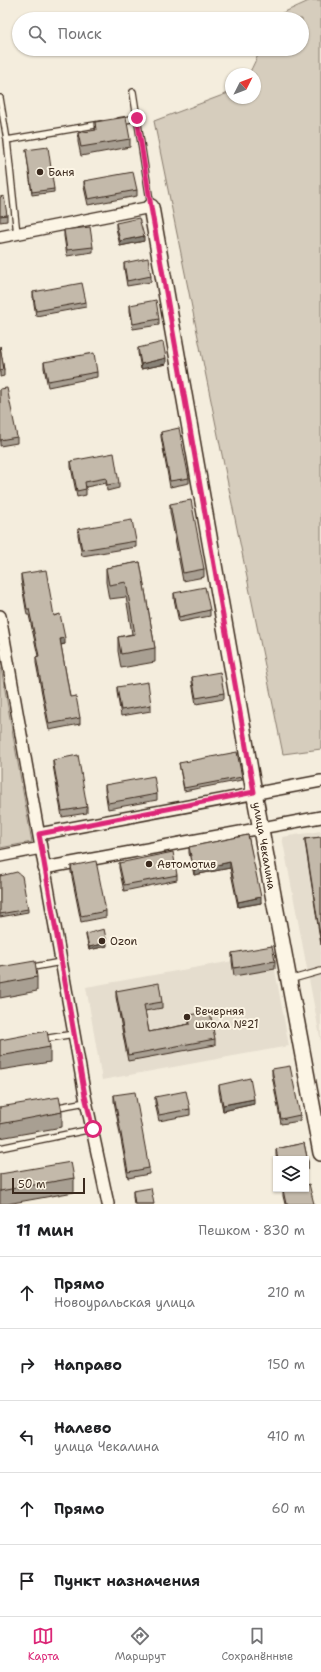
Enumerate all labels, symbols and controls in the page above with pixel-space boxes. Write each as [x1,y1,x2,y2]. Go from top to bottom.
search box [12,12,309,56]
icon: search [26,23,48,45]
text: Поиск [58,24,102,44]
north arrow [225,68,261,104]
route end [128,109,146,127]
place label: Баня [48,165,74,180]
marker: Баня [35,167,45,177]
street label: улица Чекалина [249,801,279,891]
place label: Автомотив [157,857,216,872]
marker: Автомотив [144,859,154,869]
place label: Ozon [110,934,138,949]
marker: Ozon [97,936,107,946]
place label: Вечерняя школа №21 [195,1004,259,1032]
marker: Вечерняя школа №21 [182,1012,192,1022]
route start [84,1120,102,1138]
map controls [273,1156,309,1192]
button: layers [273,1156,309,1192]
scale bar [12,1176,85,1195]
text: 50 m [18,1177,46,1192]
text: 11 мин [16,1219,74,1241]
text: Пешком · 830 m [199,1222,305,1239]
text: Прямо [54,1274,104,1294]
icon: ahead [16,1282,38,1304]
text: 210 m [267,1284,305,1301]
text: Новоуральская улица [54,1294,195,1311]
icon: right [16,1354,38,1376]
text: Направо [54,1355,122,1375]
text: 150 m [267,1356,305,1373]
text: Налево [54,1418,112,1438]
icon: left [16,1426,38,1448]
text: 410 m [267,1428,305,1445]
text: улица Чекалина [54,1438,159,1455]
icon: ahead [16,1498,38,1520]
text: Прямо [54,1499,104,1519]
text: 60 m [272,1500,305,1517]
icon: arrive [16,1570,38,1592]
text: Пункт назначения [54,1571,200,1591]
tab: Карта [28,1625,59,1664]
tab: Маршрут [115,1625,166,1664]
tab: Сохранённые [221,1625,293,1664]

